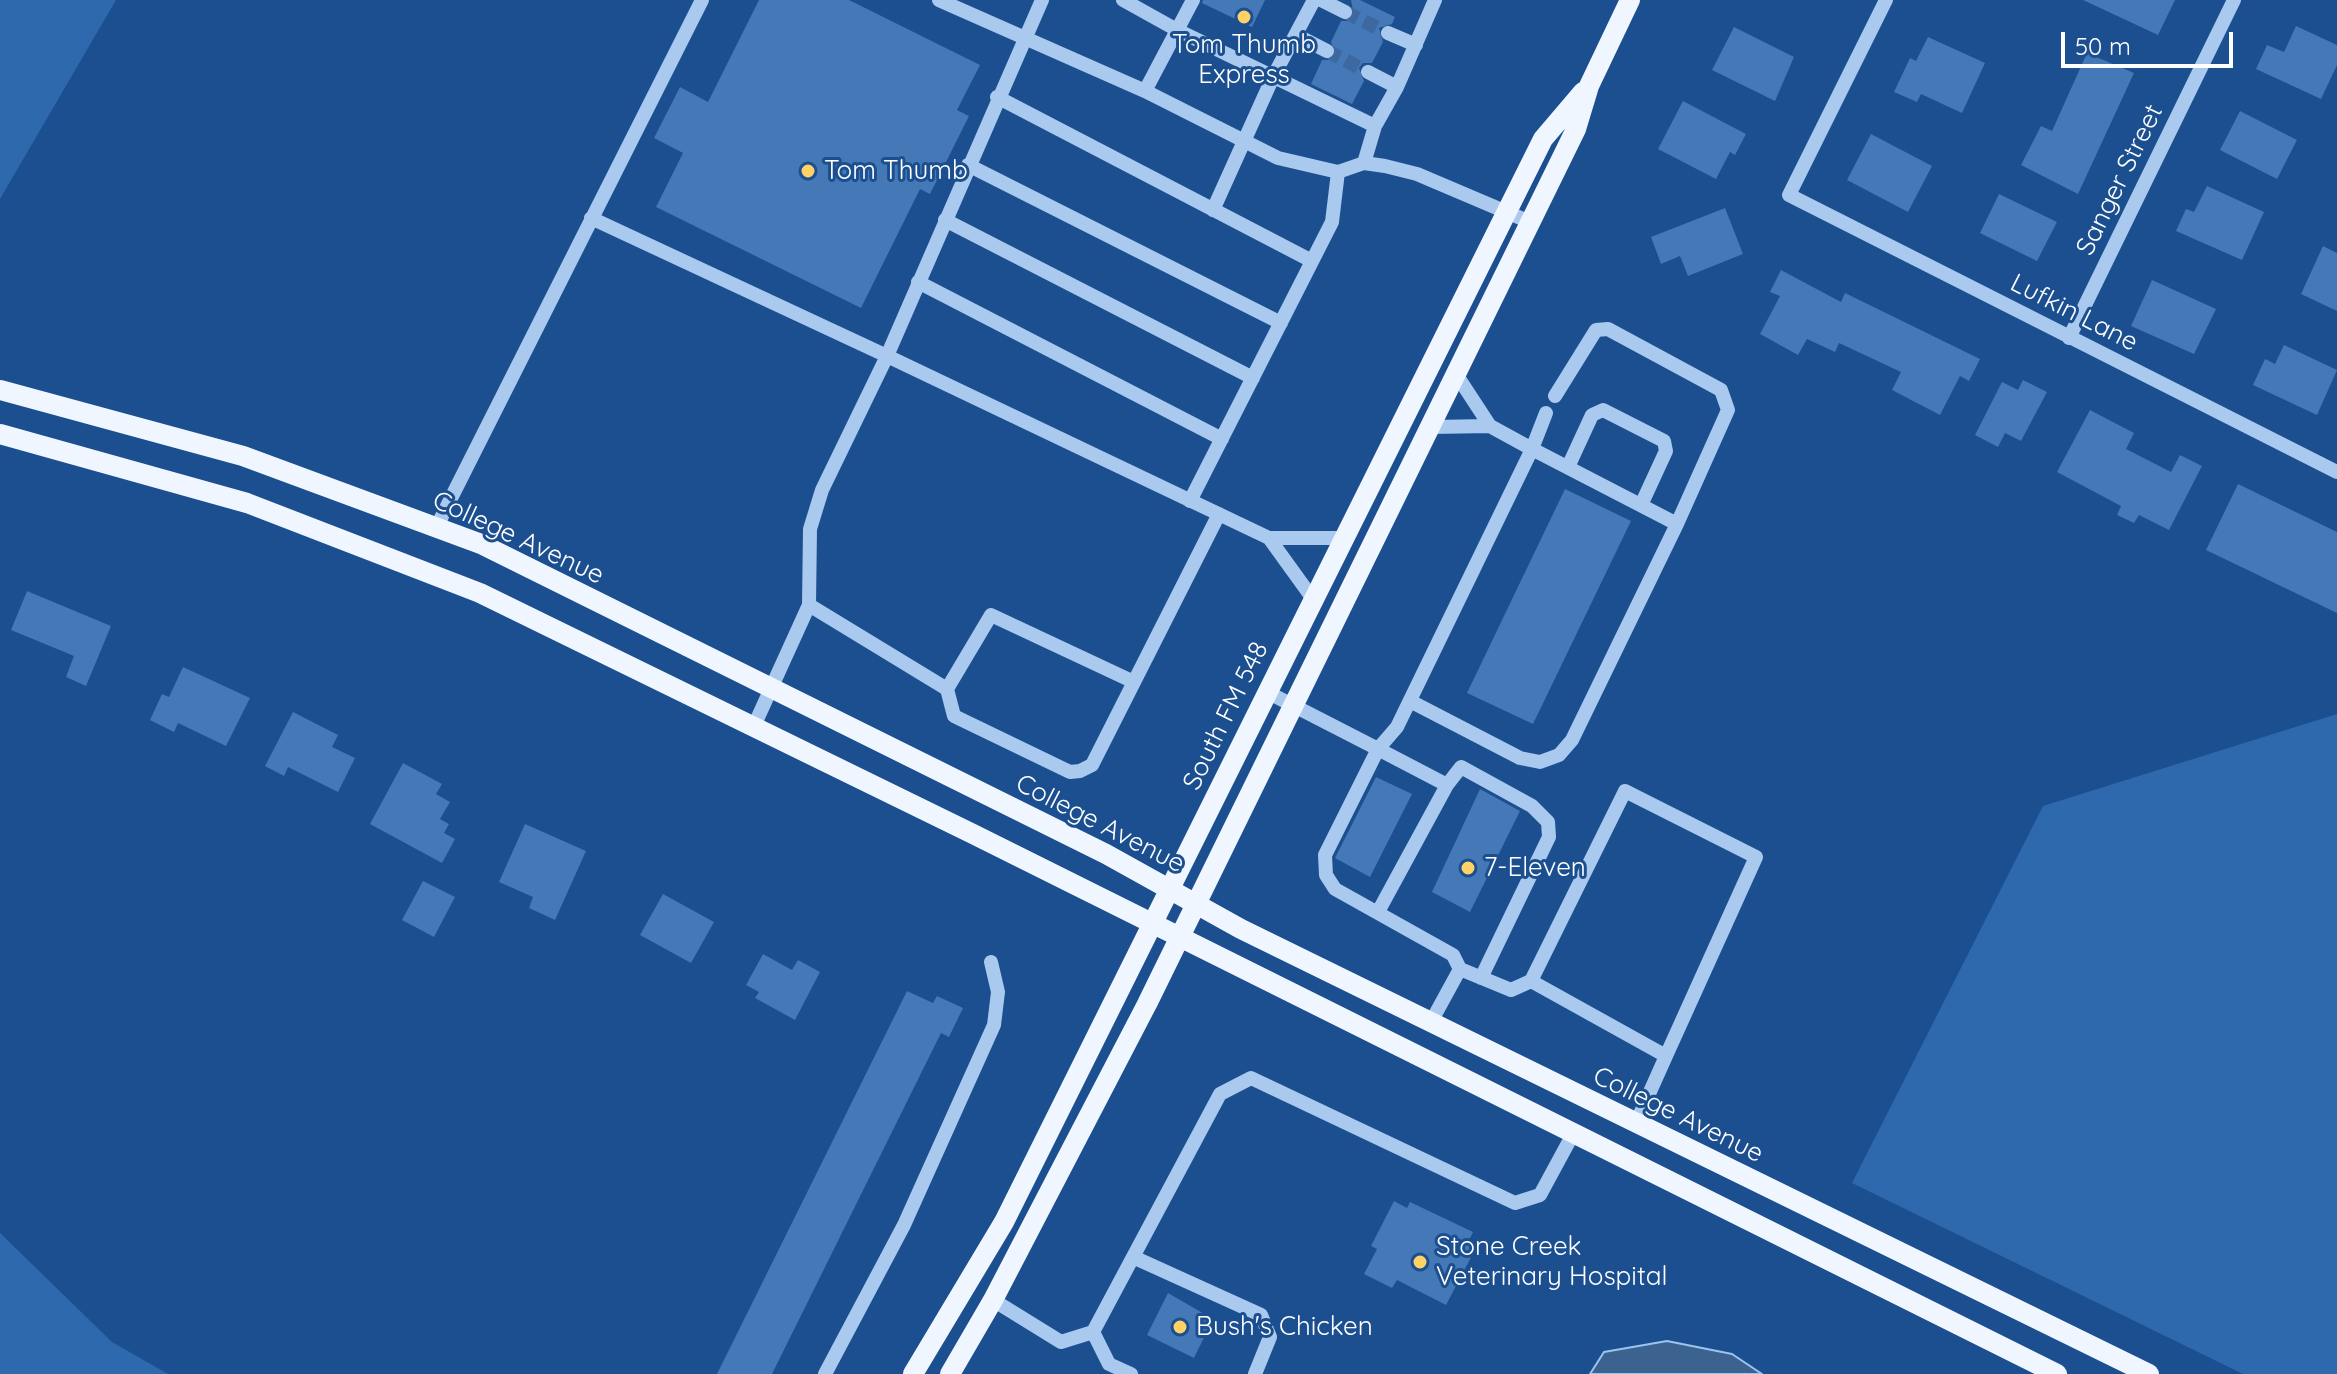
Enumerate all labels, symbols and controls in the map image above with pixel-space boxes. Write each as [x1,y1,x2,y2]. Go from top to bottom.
marker: Tom Thumb Express [1235,8,1253,26]
scale bar [2065,16,2237,66]
place label: Tom Thumb Express [1172,29,1316,90]
text: 50 m [2075,31,2131,61]
street label: Sanger Street [2070,99,2170,261]
place label: Tom Thumb [824,155,968,187]
marker: Tom Thumb [799,162,817,180]
street label: Lufkin Lane [2005,268,2143,358]
street label: College Avenue [427,485,609,591]
street label: South FM 548 [1177,637,1275,795]
street label: College Avenue [1010,768,1190,880]
place label: 7-Eleven [1484,852,1586,884]
marker: 7-Eleven [1459,859,1477,877]
street label: College Avenue [1588,1060,1768,1170]
place label: Stone Creek Veterinary Hospital [1436,1231,1667,1292]
marker: Stone Creek Veterinary Hospital [1411,1253,1429,1271]
place label: Bush's Chicken [1196,1311,1373,1343]
marker: Bush's Chicken [1171,1318,1189,1336]

